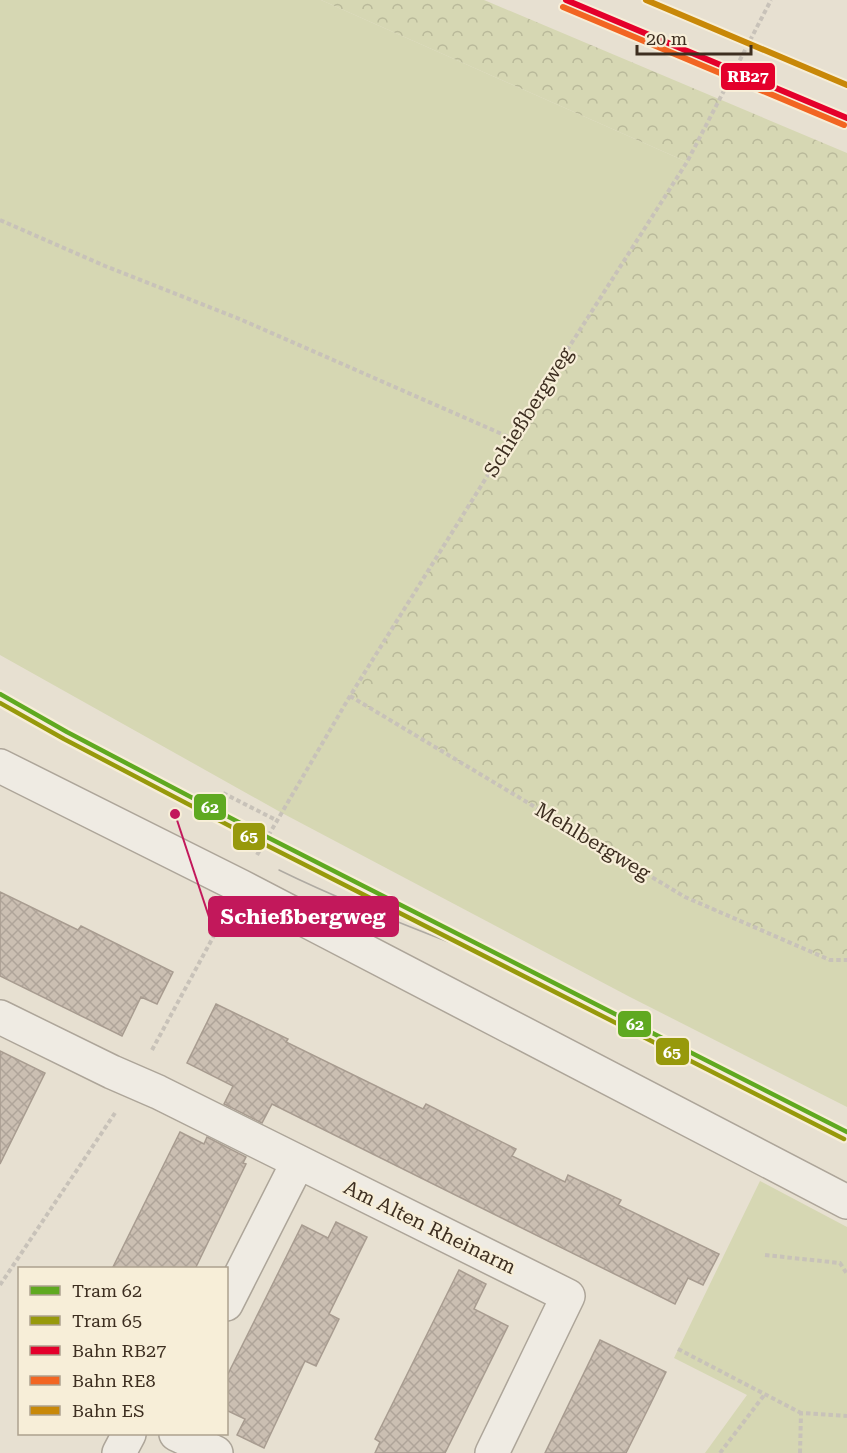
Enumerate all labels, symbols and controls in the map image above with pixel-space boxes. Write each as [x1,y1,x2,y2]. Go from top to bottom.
scale bar [637,18,751,56]
text: 20 m [646,28,687,49]
line badge: RB27 [720,62,776,91]
text: RB27 [727,67,769,86]
street label: Schießbergweg [479,342,578,481]
line badge: 62 [193,793,227,821]
street label: Mehlbergweg [531,797,656,885]
text: 62 [201,798,219,817]
line badge: 65 [232,822,266,851]
text: 65 [240,827,258,846]
callout: Schießbergweg [209,897,398,936]
text: Schießbergweg [221,905,385,929]
line badge: 62 [617,1010,652,1038]
text: 62 [626,1015,644,1034]
line badge: 65 [655,1037,690,1066]
text: 65 [663,1043,681,1062]
street label: Am Alten Rheinarm [340,1175,520,1279]
legend [18,1267,228,1435]
text: Tram 62 [72,1280,142,1301]
text: Tram 65 [72,1310,142,1331]
text: Bahn RB27 [72,1340,166,1361]
text: Bahn RE8 [72,1370,156,1391]
text: Bahn ES [72,1400,144,1421]

